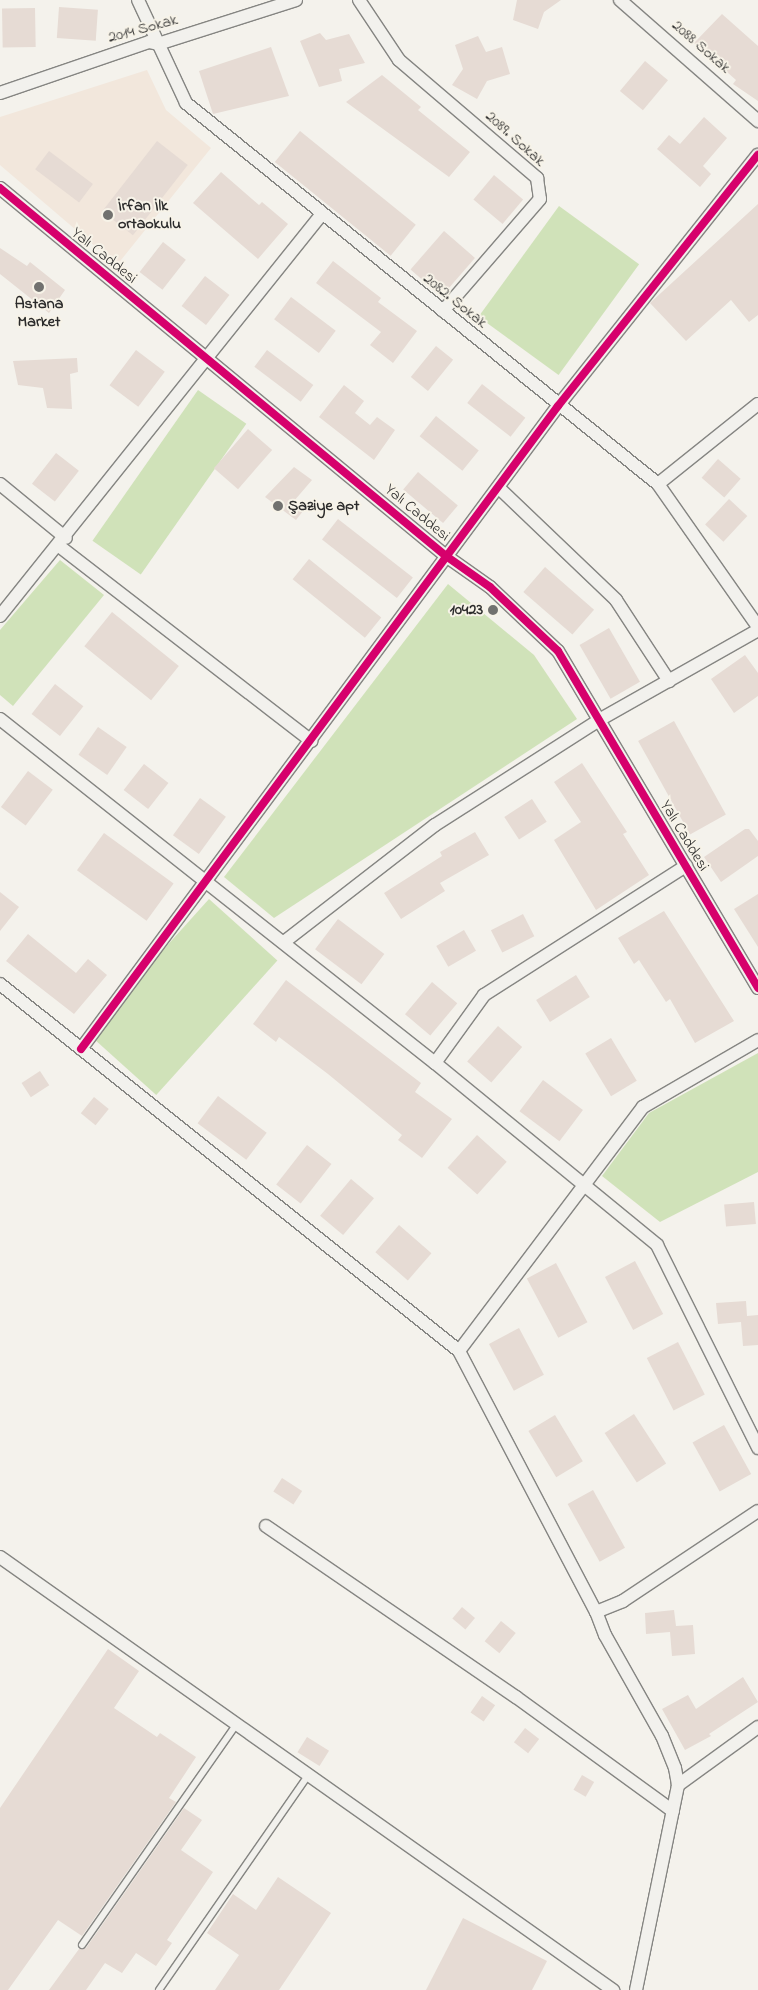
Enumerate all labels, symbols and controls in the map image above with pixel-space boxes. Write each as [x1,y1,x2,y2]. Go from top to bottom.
street label: 2014 Sokak [106,10,180,48]
street label: 2088 Sokak [668,16,734,78]
street label: 2089. Sokak [481,107,549,171]
place label: İrfan İlk ortaokulu [118,196,181,234]
marker: İrfan İlk ortaokulu [102,209,114,221]
street label: Yalı Caddesi [67,224,141,288]
street label: 2082. Sokak [419,269,491,333]
marker: Astana Market [33,281,45,293]
place label: Astana Market [15,294,63,332]
street label: Yalı Caddesi [381,480,453,546]
place label: Şaziye apt [288,496,359,516]
marker: Şaziye apt [272,500,284,512]
place label: 10423 [450,600,483,620]
marker: 10423 [487,604,499,616]
street label: Yalı Caddesi [655,797,713,875]

